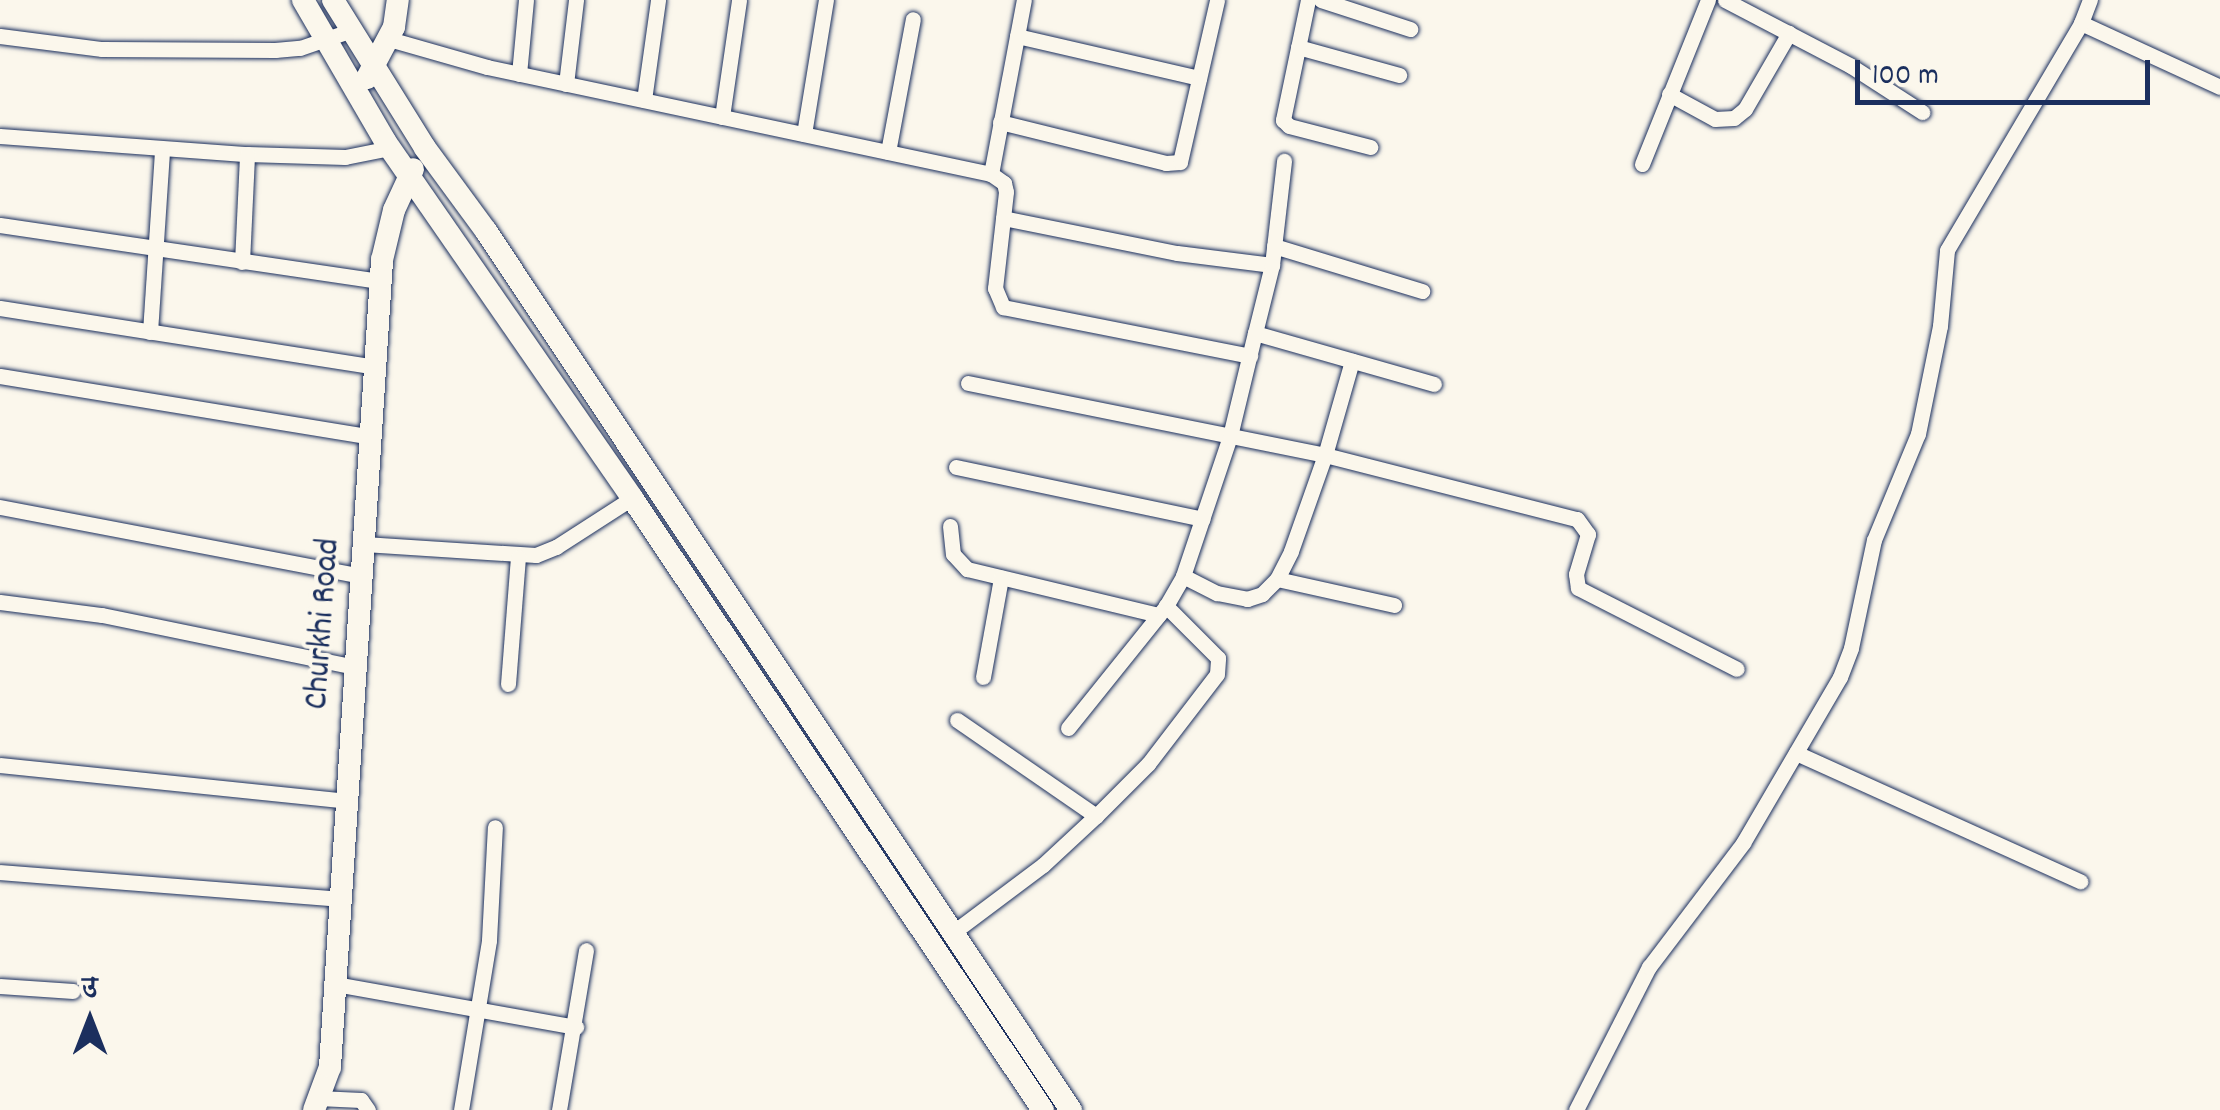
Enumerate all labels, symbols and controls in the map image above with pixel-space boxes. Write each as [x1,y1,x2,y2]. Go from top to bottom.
scale bar [1860,40,2155,102]
text: 100 m [1872,56,1939,99]
street label: Churkhi Road [297,537,351,711]
north arrow [40,970,140,1070]
text: उ [82,970,98,1010]

